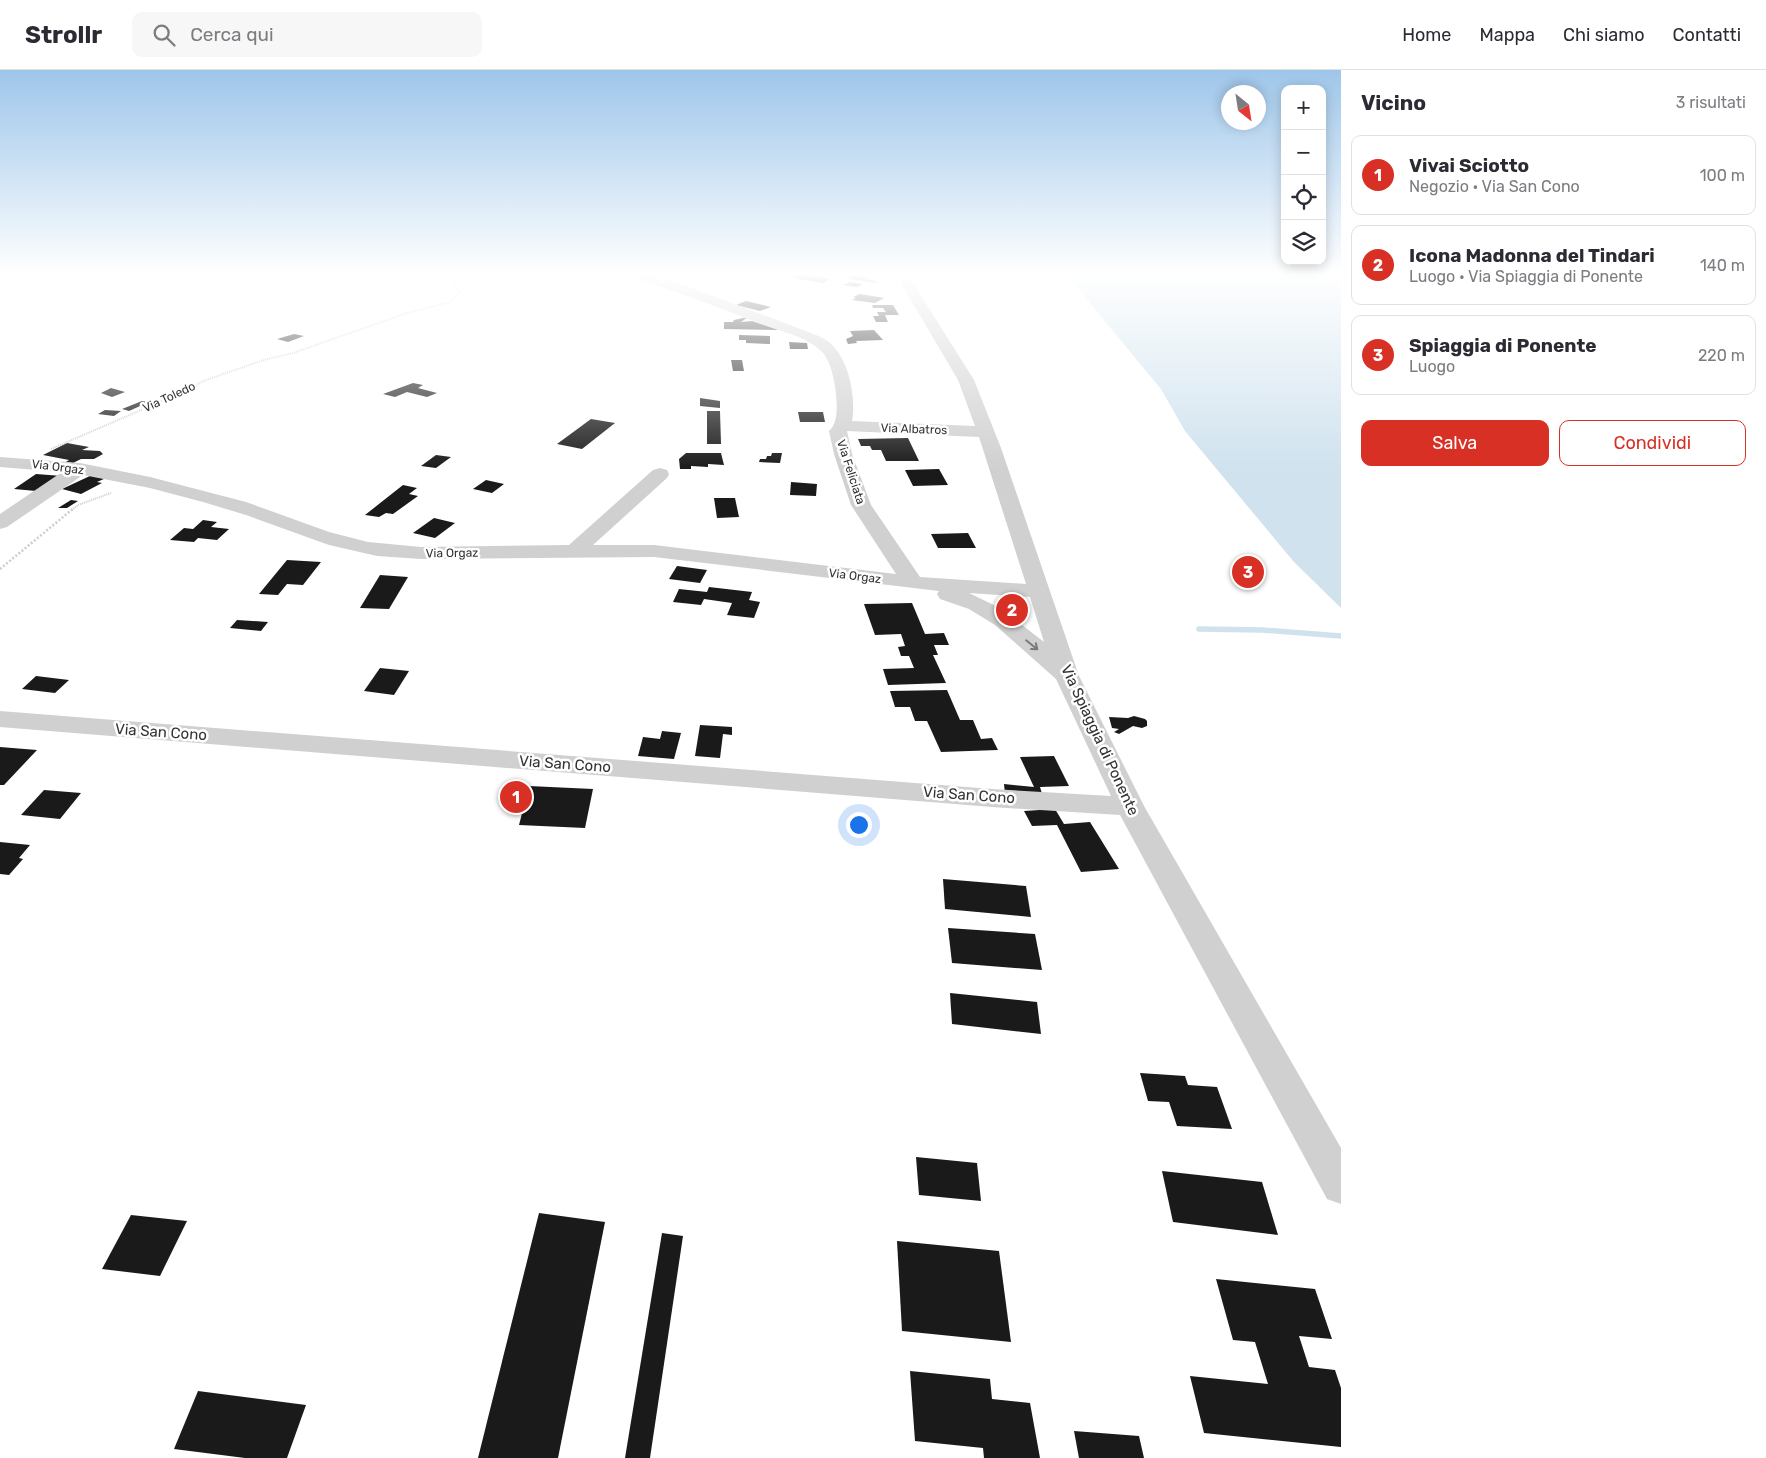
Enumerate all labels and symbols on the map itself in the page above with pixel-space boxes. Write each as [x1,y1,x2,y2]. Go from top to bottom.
north arrow [1221,85,1266,130]
street label: Via Toledo [141,379,198,415]
street label: Via Albatros [880,421,948,437]
street label: Via Feliciata [834,438,868,506]
street label: Via Orgaz [31,457,85,477]
street label: Via Orgaz [426,546,478,560]
pin: 3 [1232,553,1264,591]
street label: Via Orgaz [828,566,882,586]
pin: 2 [996,591,1028,629]
one-way arrow [1025,640,1038,651]
street label: Via Spiaggia di Ponente [1057,662,1143,818]
street label: Via San Cono [114,720,208,744]
street label: Via San Cono [518,752,612,776]
pin: 1 [500,778,532,816]
street label: Via San Cono [922,783,1016,807]
your location [846,812,872,838]

